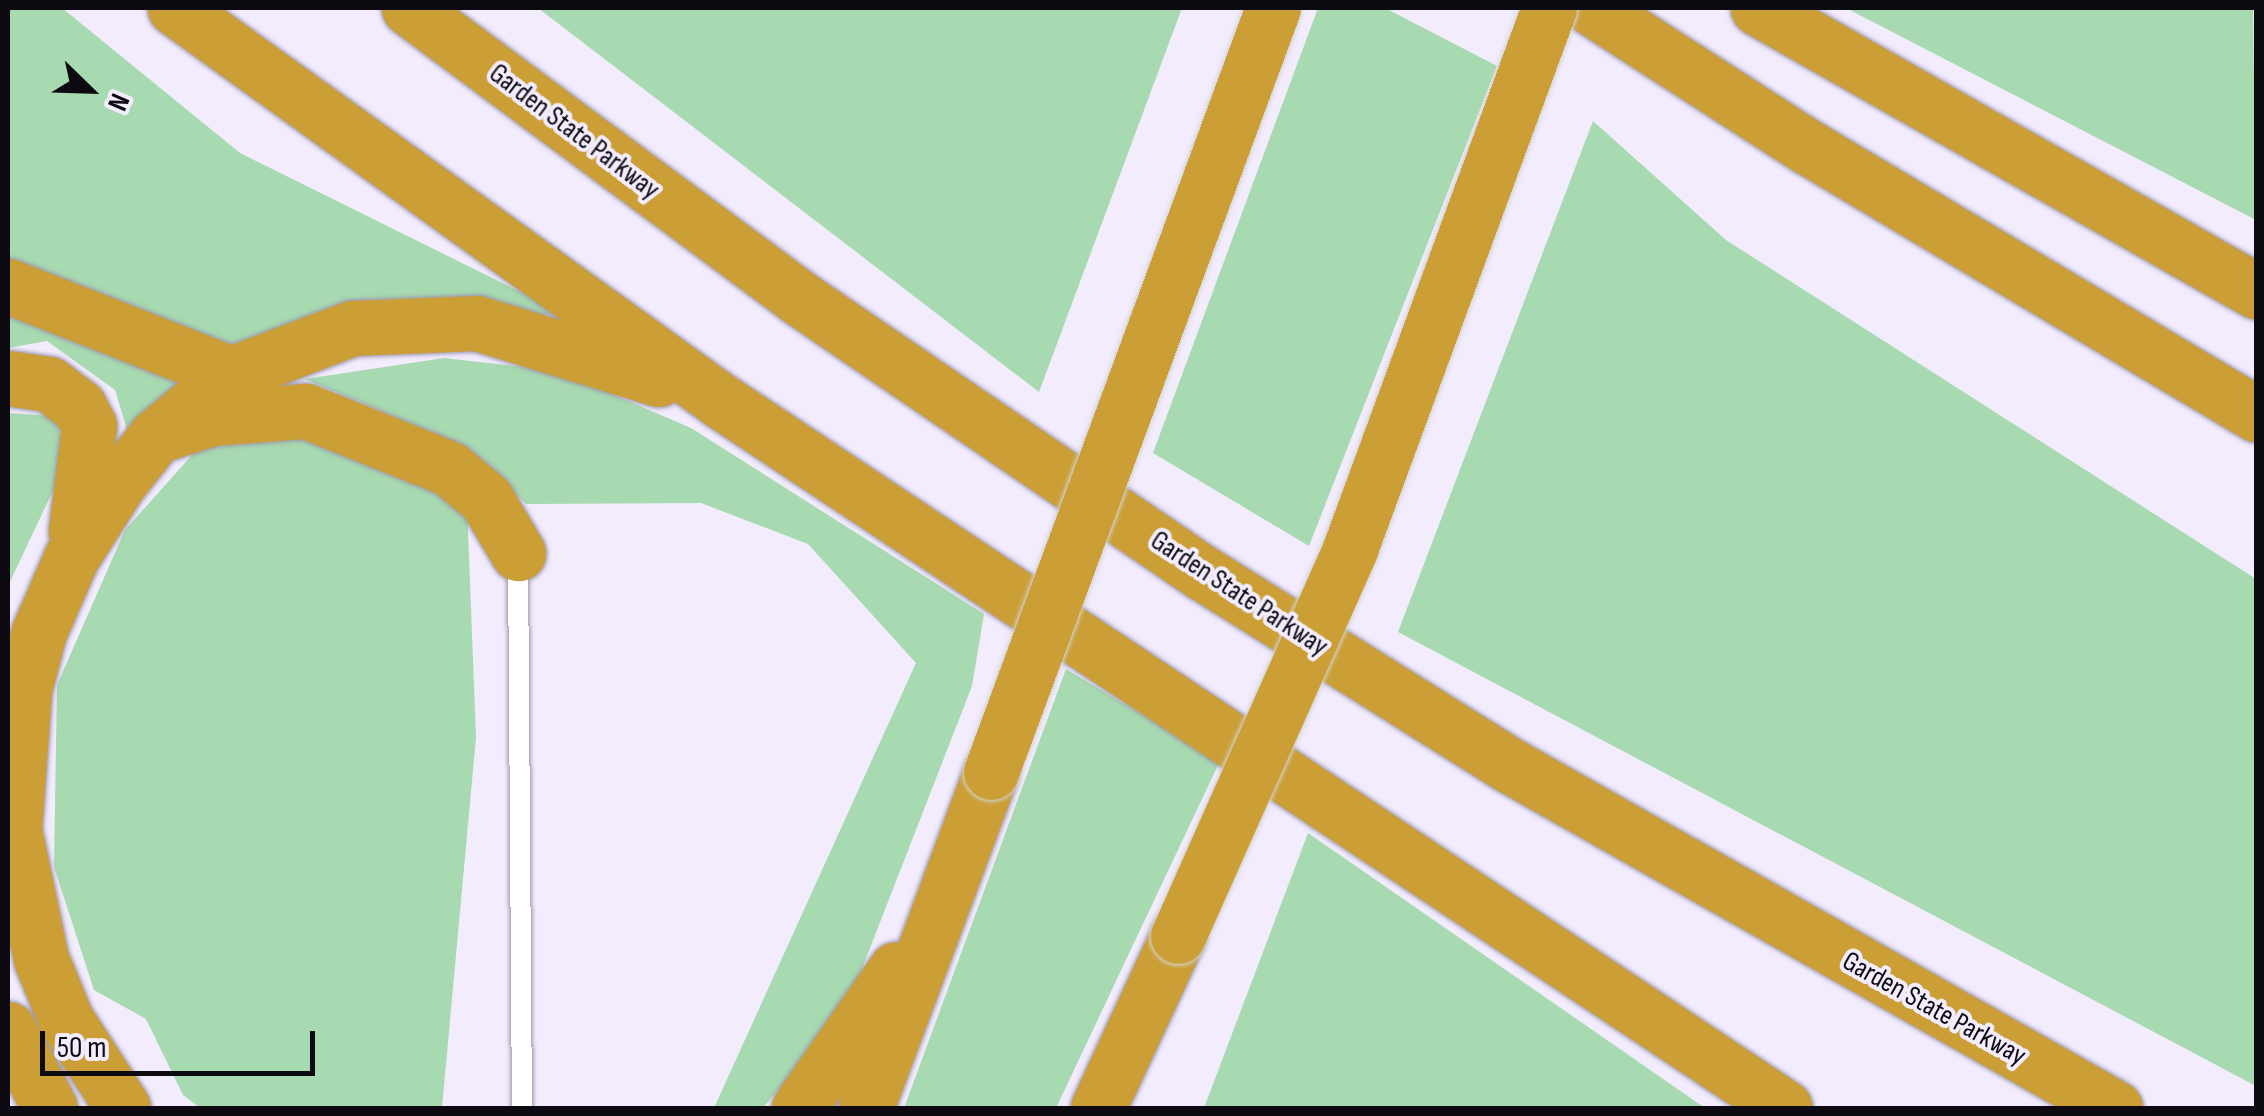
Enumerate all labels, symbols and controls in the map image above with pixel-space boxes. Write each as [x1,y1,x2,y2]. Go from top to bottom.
north arrow [40,40,140,140]
street label: Garden State Parkway [482,57,666,207]
text: N [100,89,136,115]
street label: Garden State Parkway [1144,524,1334,664]
street label: Garden State Parkway [1836,945,2032,1073]
scale bar [45,1011,320,1073]
text: 50 m [57,1030,106,1066]

